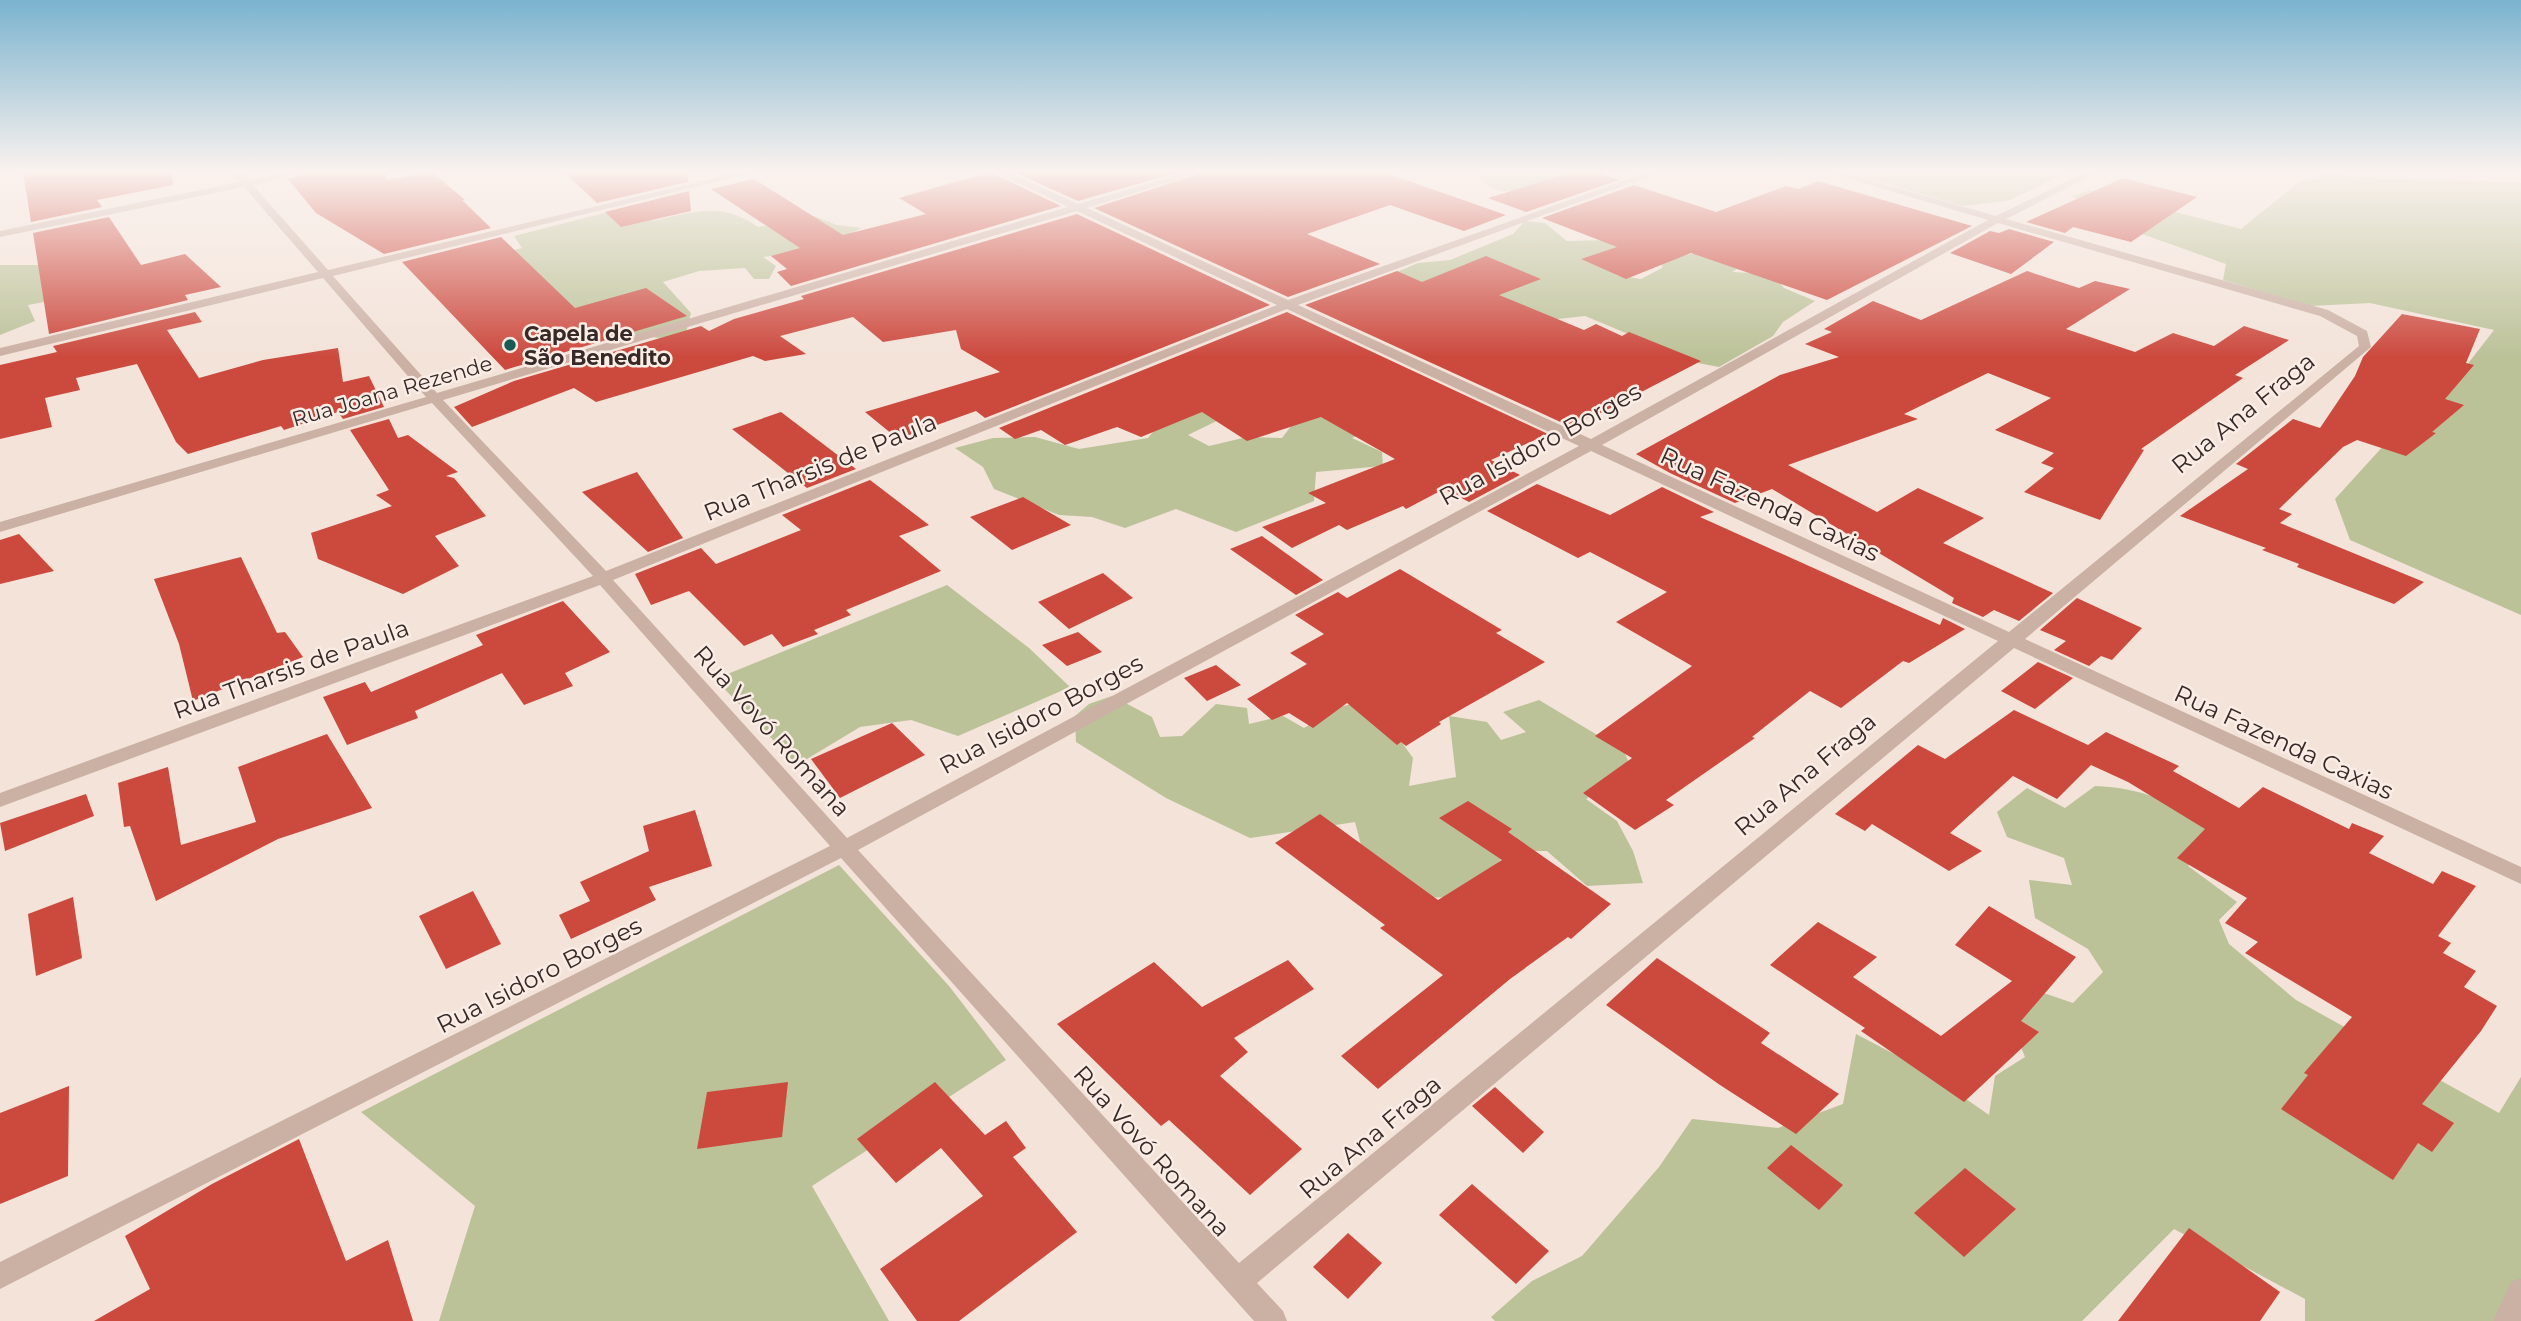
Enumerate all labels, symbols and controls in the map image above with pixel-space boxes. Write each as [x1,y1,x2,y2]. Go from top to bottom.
place label: Capela de São Benedito [524,321,671,370]
marker: Capela de São Benedito [502,337,518,353]
street label: Rua Ana Fraga [2165,346,2321,480]
street label: Rua Joana Rezende [289,350,495,432]
street label: Rua Isidoro Borges [1434,376,1646,512]
street label: Rua Tharsis de Paula [699,407,941,527]
street label: Rua Fazenda Caxias [1656,440,1884,568]
street label: Rua Tharsis de Paula [169,613,413,725]
street label: Rua Vovó Romana [687,639,857,823]
street label: Rua Isidoro Borges [934,648,1148,780]
street label: Rua Fazenda Caxias [2170,678,2398,806]
street label: Rua Ana Fraga [1728,706,1882,842]
street label: Rua Isidoro Borges [432,911,646,1039]
street label: Rua Vovó Romana [1067,1059,1237,1243]
street label: Rua Ana Fraga [1293,1069,1447,1205]

